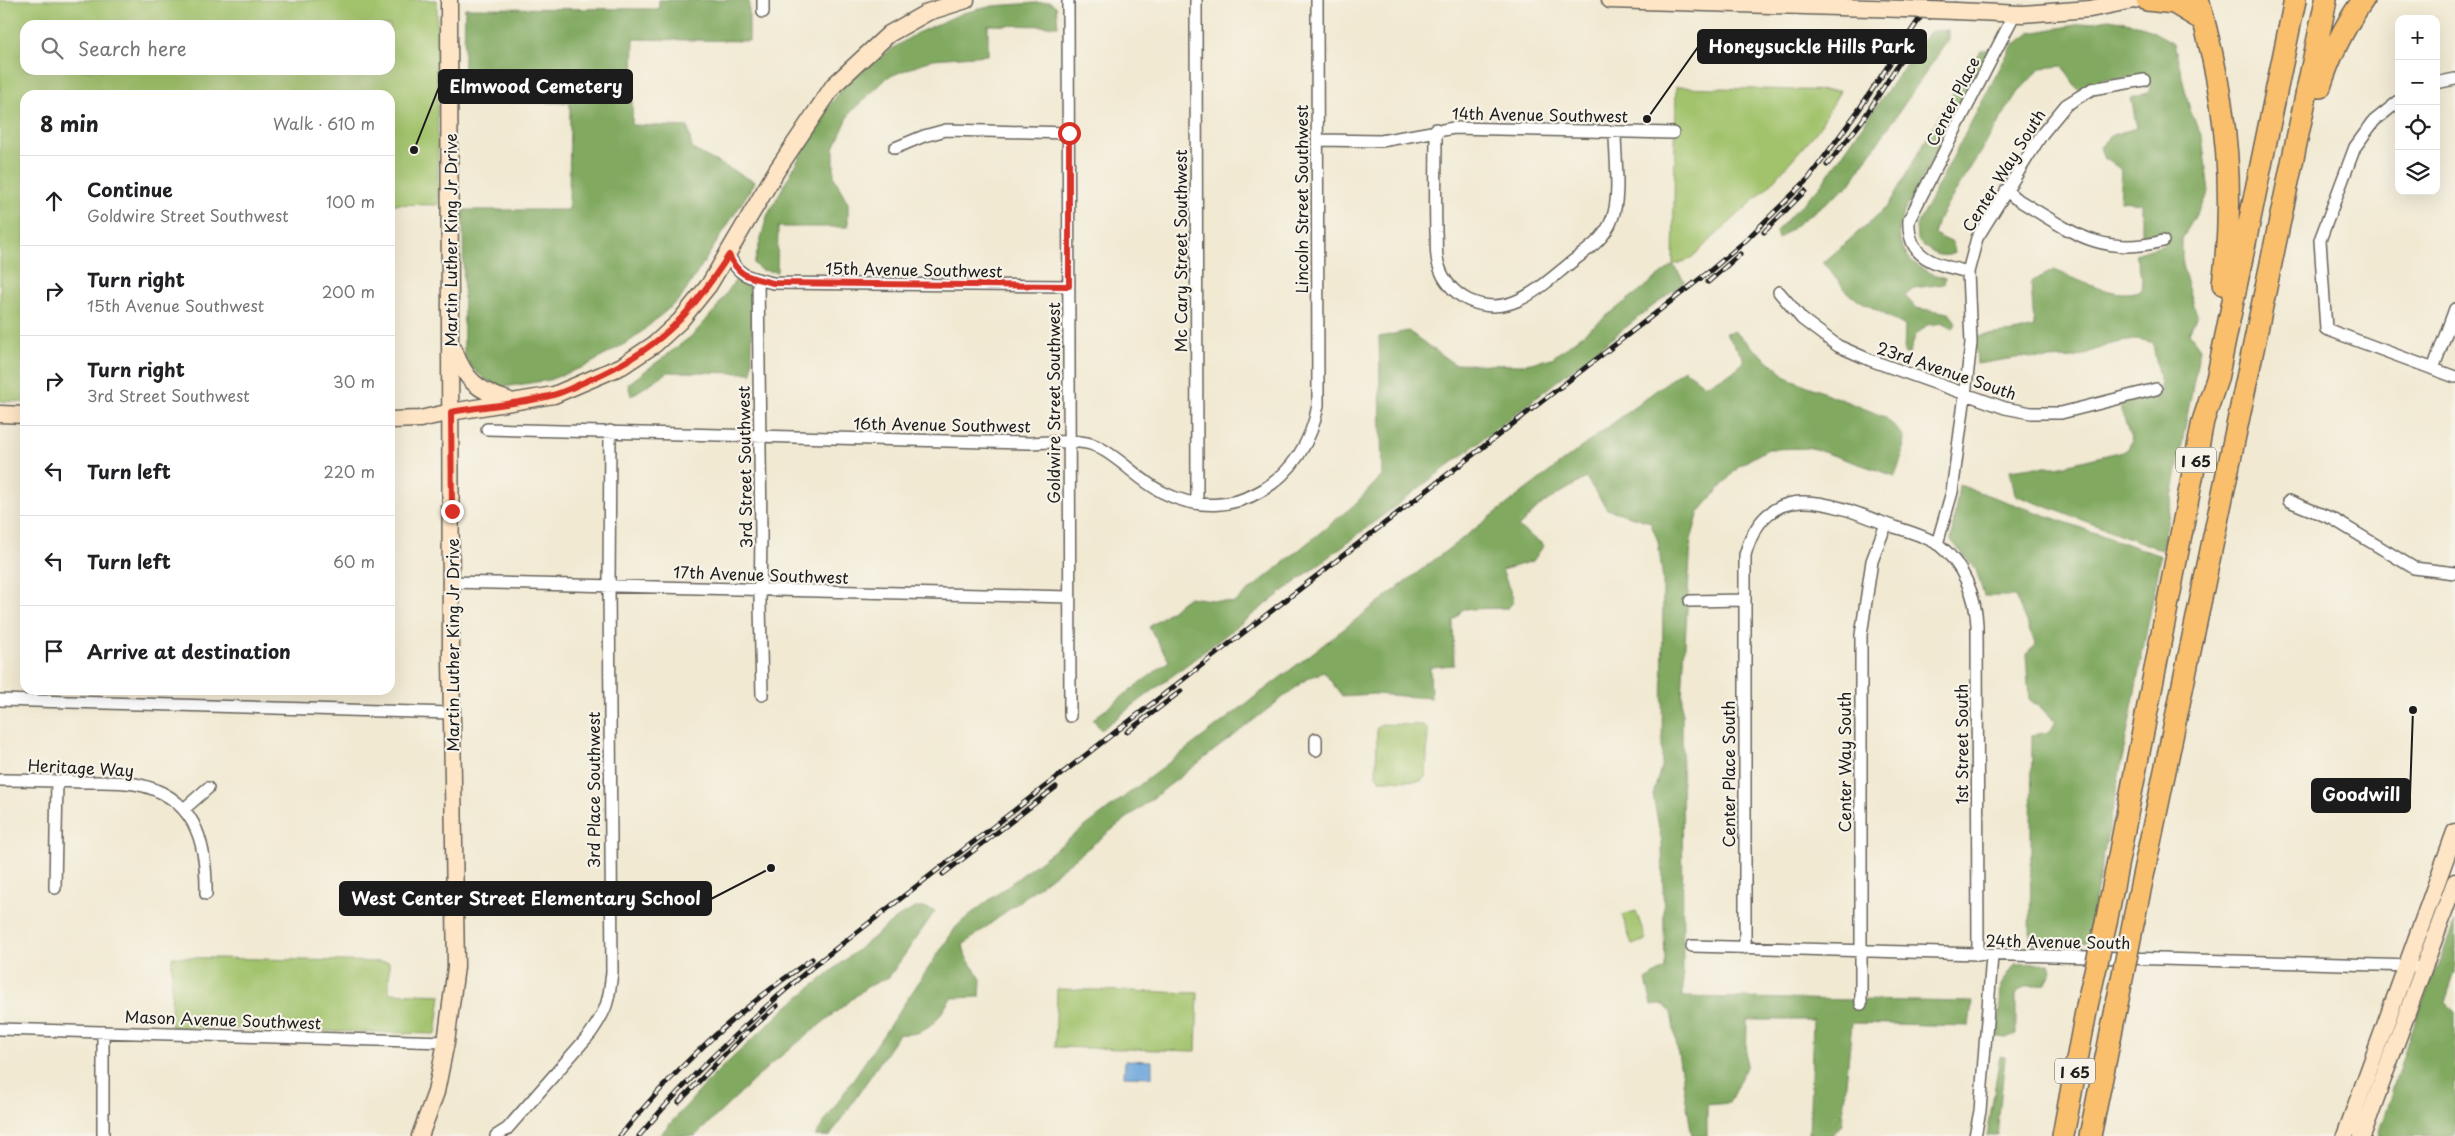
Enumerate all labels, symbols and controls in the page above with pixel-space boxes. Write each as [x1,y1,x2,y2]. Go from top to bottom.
map controls [2395,15,2440,195]
button: + [2395,15,2440,60]
search box [20,20,395,75]
callout: Honeysuckle Hills Park [1698,30,1926,63]
text: Honeysuckle Hills Park [1709,32,1915,59]
icon: search [38,34,66,62]
text: Search here [78,34,187,62]
street label: Center Place [1919,52,1985,150]
button: − [2395,60,2440,105]
callout: Elmwood Cemetery [439,70,632,103]
text: Elmwood Cemetery [449,72,623,99]
street label: 14th Avenue Southwest [1452,100,1628,128]
street label: Center Way South [1955,104,2051,236]
street label: Lincoln Street Southwest [1289,105,1313,293]
button: locate [2395,105,2440,150]
text: 8 min [40,107,99,139]
text: Walk · 610 m [273,111,375,135]
route start [1058,122,1081,145]
street label: Martin Luther King Jr Drive [438,133,462,347]
street label: Mc Cary Street Southwest [1168,149,1192,353]
button: layers [2395,150,2440,195]
text: Continue [87,175,173,203]
icon: ahead [40,187,68,215]
text: 100 m [326,189,375,213]
text: Goldwire Street Southwest [87,203,289,227]
street label: 15th Avenue Southwest [825,255,1003,283]
text: Turn right [87,265,185,293]
icon: right [40,277,68,305]
text: 200 m [322,279,375,303]
text: 15th Avenue Southwest [87,293,264,317]
street label: Goldwire Street Southwest [1041,302,1065,504]
street label: 23rd Avenue South [1874,335,2020,405]
text: Turn right [87,355,185,383]
icon: right [40,367,68,395]
text: 30 m [333,369,375,393]
text: 3rd Street Southwest [87,383,250,407]
street label: 3rd Street Southwest [731,385,757,549]
street label: 16th Avenue Southwest [853,410,1031,438]
road number: I 65 [2176,448,2216,472]
icon: left [40,457,68,485]
text: Turn left [87,457,171,485]
text: 220 m [324,459,375,483]
route end [441,500,464,523]
street label: Martin Luther King Jr Drive [440,538,464,752]
icon: left [40,547,68,575]
text: Turn left [87,547,171,575]
text: 60 m [333,549,375,573]
street label: 17th Avenue Southwest [673,559,849,589]
icon: arrive [40,637,68,665]
text: Arrive at destination [87,637,291,665]
street label: 1st Street South [1949,684,1973,804]
street label: Center Way South [1832,692,1856,832]
street label: Center Place South [1716,700,1740,848]
street label: 3rd Place Southwest [581,712,605,868]
street label: Heritage Way [27,752,135,782]
callout: Goodwill [2312,779,2410,812]
text: Goodwill [2322,780,2400,807]
callout: West Center Street Elementary School [340,882,711,915]
text: West Center Street Elementary School [351,884,701,911]
street label: 24th Avenue South [1985,928,2131,954]
street label: Mason Avenue Southwest [124,1004,322,1034]
road number: I 65 [2055,1058,2095,1084]

